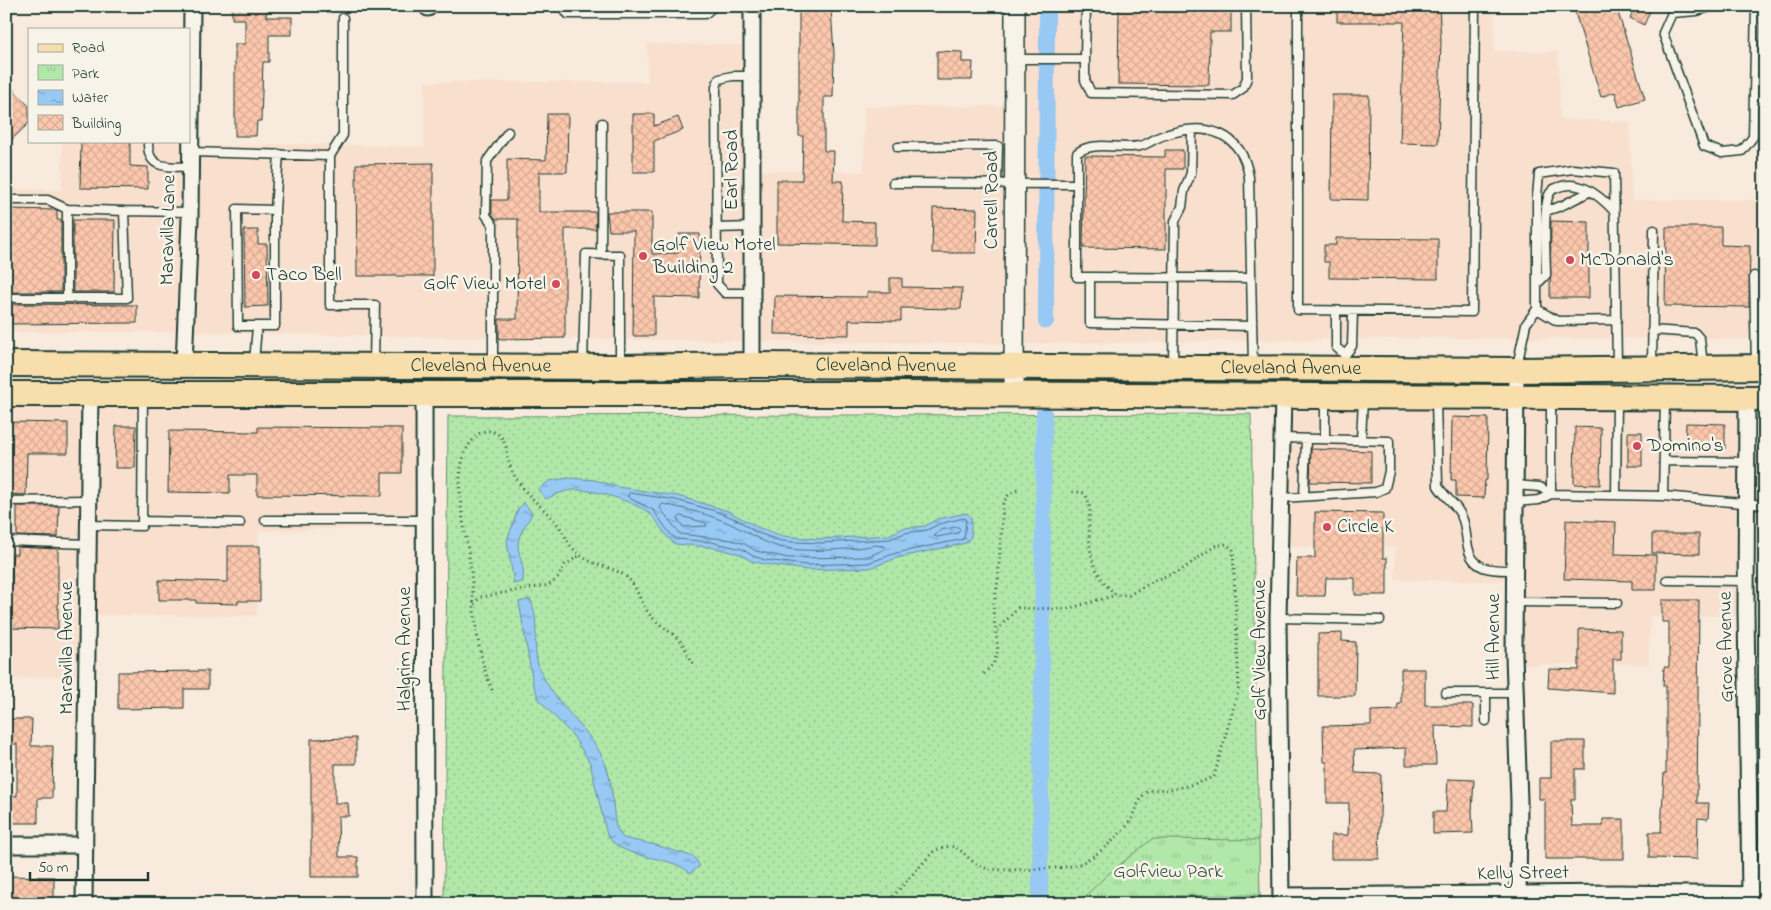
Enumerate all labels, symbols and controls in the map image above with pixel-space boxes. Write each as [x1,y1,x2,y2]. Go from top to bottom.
legend [28,28,190,142]
text: Road [72,37,105,59]
text: Park [72,63,100,85]
text: Water [72,87,108,109]
text: Building [71,113,121,136]
street label: Earl Road [718,130,747,210]
street label: Carrell Road [978,151,1007,249]
street label: Maravilla Lane [154,174,184,286]
place label: Golf View Motel Building 2 [652,231,776,284]
place label: McDonald's [1580,246,1674,275]
marker: Golf View Motel Building 2 [637,250,649,262]
marker: McDonald's [1564,254,1576,266]
place label: Taco Bell [266,261,342,290]
marker: Taco Bell [250,269,262,281]
place label: Golf View Motel [423,270,546,299]
marker: Golf View Motel [550,278,562,290]
street label: Cleveland Avenue [411,351,551,381]
street label: Cleveland Avenue [815,351,956,381]
street label: Cleveland Avenue [1220,354,1361,383]
place label: Domino's [1646,432,1724,461]
marker: Domino's [1631,440,1643,452]
place label: Circle K [1337,513,1394,542]
marker: Circle K [1321,521,1333,533]
street label: Golf View Avenue [1246,580,1275,720]
street label: Maravilla Avenue [53,581,82,715]
street label: Halgrim Avenue [391,587,421,711]
street label: Grove Avenue [1712,591,1742,703]
street label: Hill Avenue [1480,594,1509,680]
scale bar [30,850,148,882]
text: 50 m [38,857,69,879]
park label: Golfview Park [1113,858,1223,887]
street label: Kelly Street [1477,859,1569,889]

